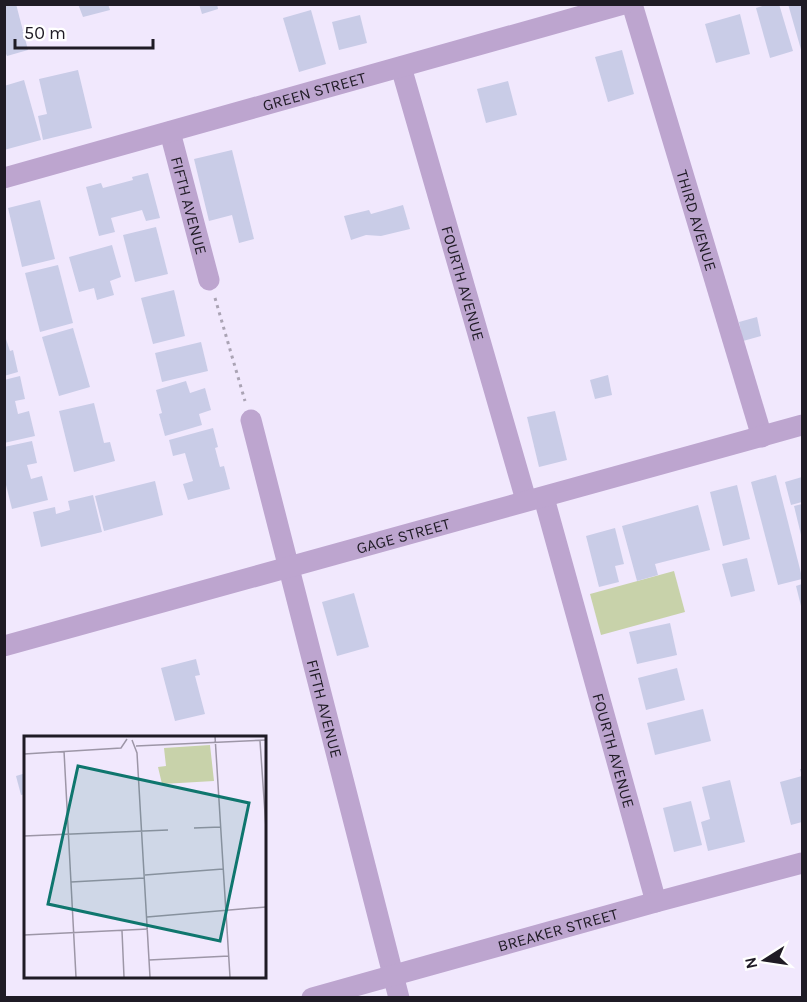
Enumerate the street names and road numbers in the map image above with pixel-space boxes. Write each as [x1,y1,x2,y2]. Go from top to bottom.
street label: GREEN STREET [260,68,368,115]
street label: FIFTH AVENUE [167,154,211,257]
street label: THIRD AVENUE [672,168,721,273]
street label: FOURTH AVENUE [437,224,489,343]
street label: GAGE STREET [354,514,452,558]
street label: FIFTH AVENUE [303,658,346,760]
street label: FOURTH AVENUE [589,691,639,810]
street label: BREAKER STREET [496,904,620,956]

